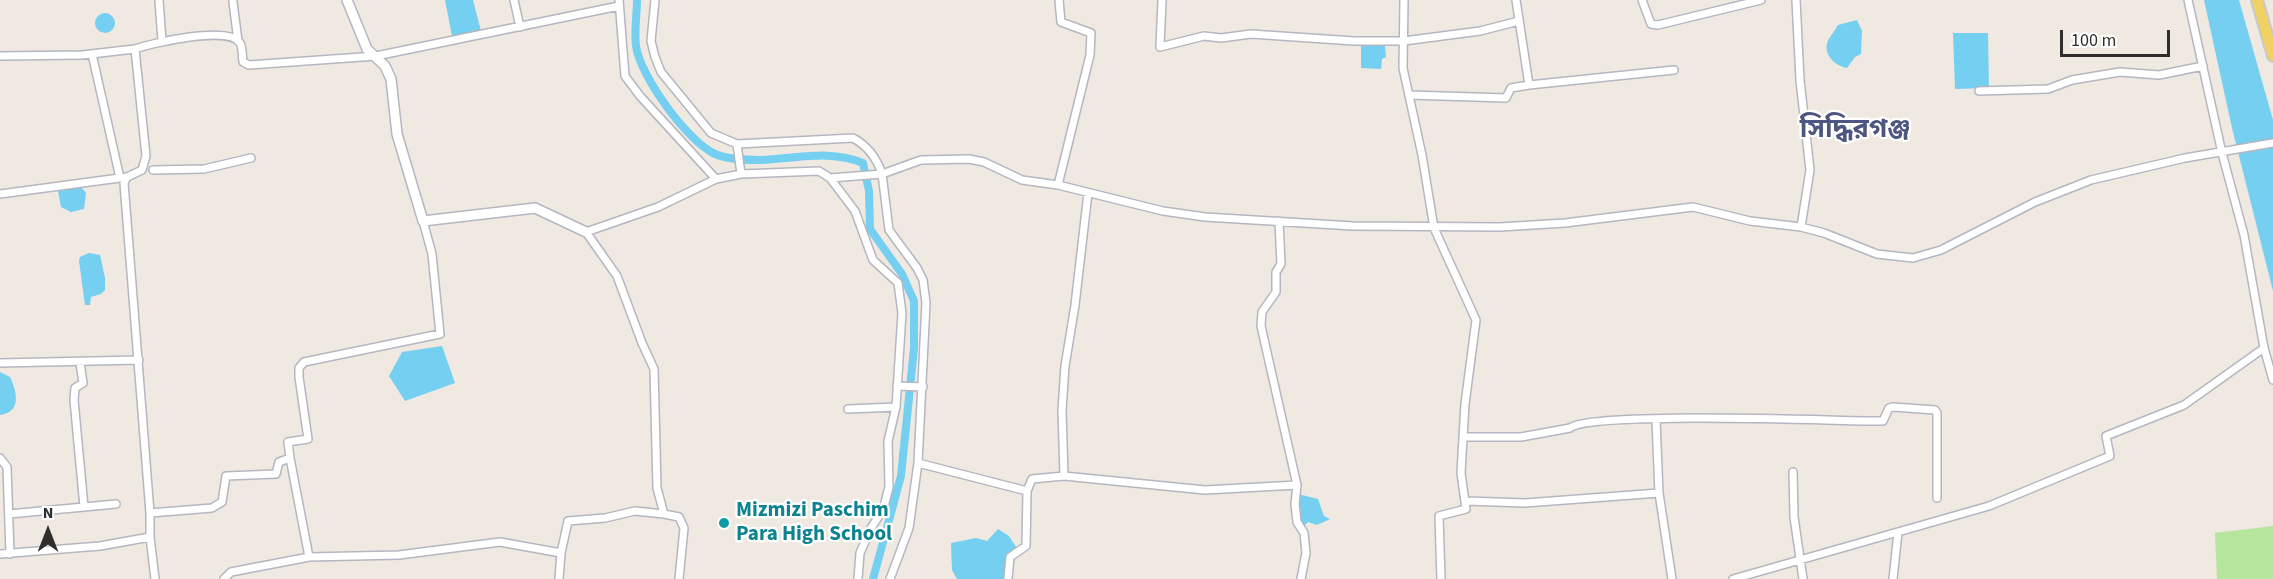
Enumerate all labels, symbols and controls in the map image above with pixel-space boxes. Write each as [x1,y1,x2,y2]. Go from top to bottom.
scale bar [2063,18,2172,56]
text: 100 m [2071,28,2116,53]
district label: সিদ্ধিরগঞ্জ [1800,115,1910,147]
place label: Mizmizi Paschim Para High School [736,498,892,548]
north arrow [18,501,78,561]
text: N [43,502,53,524]
marker: Mizmizi Paschim Para High School [717,516,731,530]

